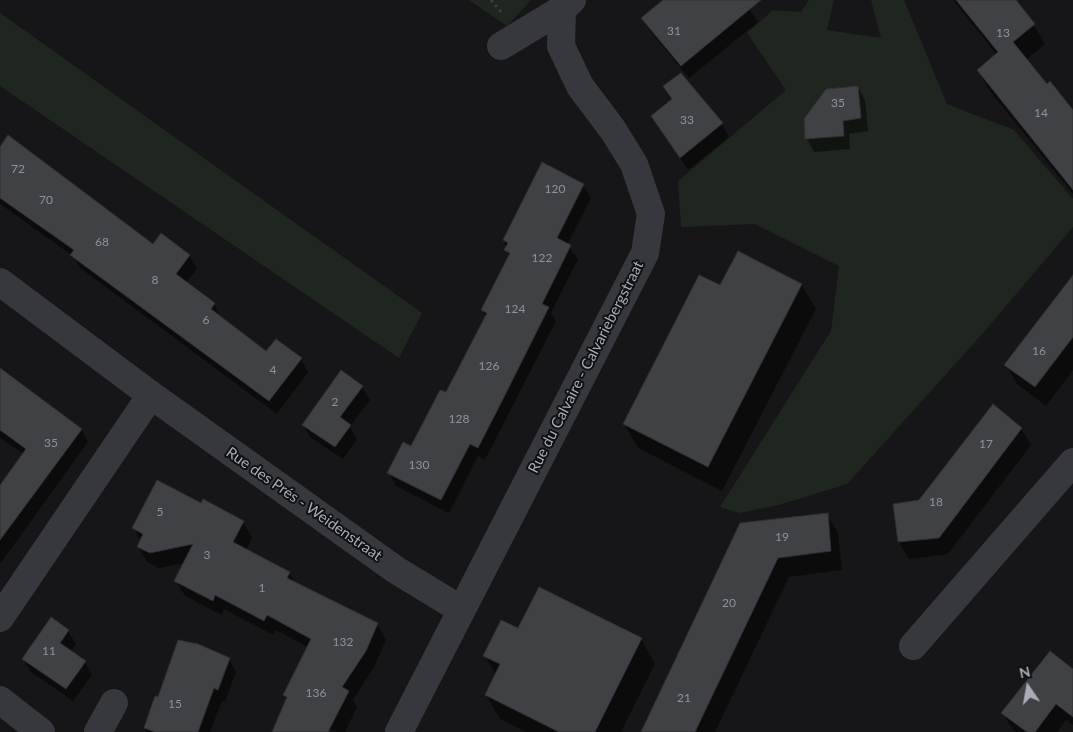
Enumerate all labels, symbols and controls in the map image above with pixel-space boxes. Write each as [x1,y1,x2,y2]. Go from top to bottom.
house number: 31 [667,24,681,38]
house number: 13 [996,26,1010,40]
house number: 35 [831,96,845,110]
house number: 14 [1034,106,1048,120]
house number: 33 [680,113,694,127]
house number: 72 [11,162,25,176]
house number: 120 [545,182,565,196]
house number: 70 [39,193,53,207]
house number: 68 [95,235,109,249]
house number: 122 [532,251,552,265]
street label: Rue du Calvaire - Calvariebergstraat [524,258,648,476]
house number: 8 [152,273,158,287]
house number: 124 [505,302,525,316]
house number: 6 [203,313,209,327]
house number: 16 [1032,344,1046,358]
house number: 126 [479,359,499,373]
house number: 4 [270,363,276,377]
house number: 2 [332,395,338,409]
house number: 128 [449,412,469,426]
house number: 35 [44,436,58,450]
house number: 17 [979,437,993,451]
street label: Rue des Prés - Weidenstraat [223,443,385,565]
house number: 130 [409,458,429,472]
house number: 18 [929,495,943,509]
house number: 5 [157,505,163,519]
house number: 19 [775,530,789,544]
house number: 3 [204,548,210,562]
house number: 1 [259,581,265,595]
house number: 20 [722,596,736,610]
house number: 132 [333,635,353,649]
house number: 11 [42,644,56,658]
north arrow [1003,662,1053,712]
text: N [1018,662,1032,681]
house number: 136 [306,686,326,700]
house number: 21 [677,691,691,705]
house number: 15 [168,697,182,711]

